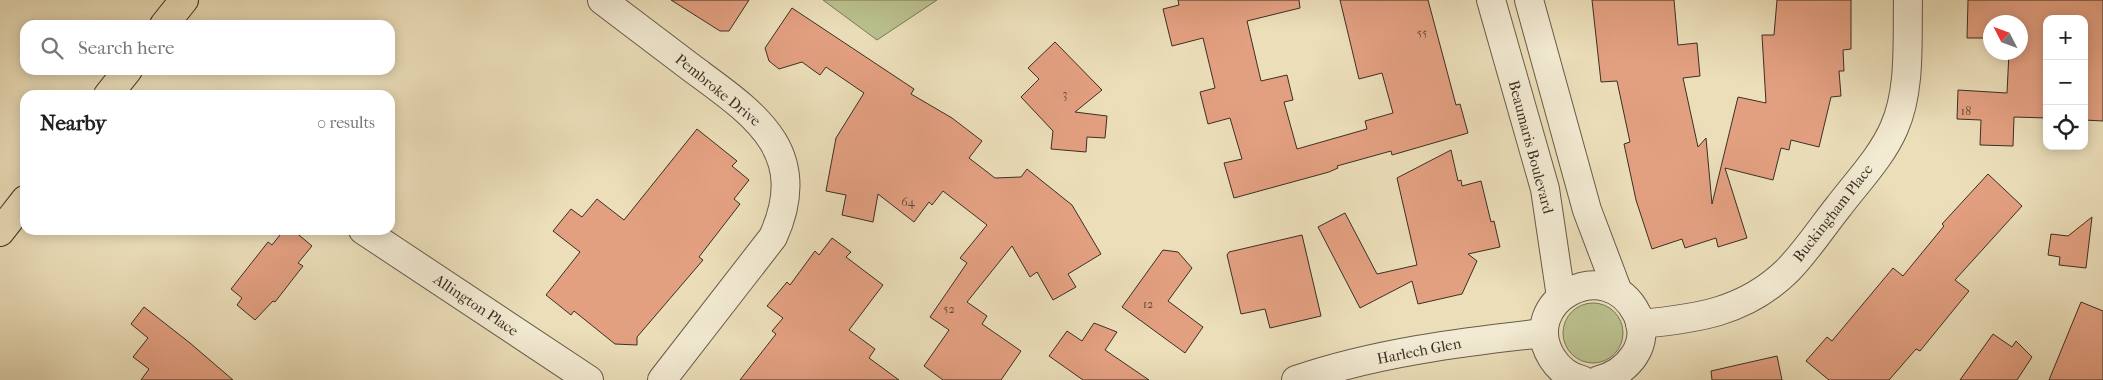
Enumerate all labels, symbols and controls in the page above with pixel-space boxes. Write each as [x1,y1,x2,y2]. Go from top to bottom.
north arrow [1983,15,2028,60]
map controls [2043,15,2088,150]
button: + [2043,15,2088,60]
search box [20,20,395,75]
house number: 55 [1417,26,1427,40]
icon: search [38,34,66,62]
text: Search here [78,37,174,59]
street label: Pembroke Drive [672,50,765,130]
button: − [2043,60,2088,105]
street label: Beaumaris Boulevard [1505,78,1558,216]
house number: 3 [1063,87,1068,101]
house number: 18 [1961,104,1971,118]
button: locate [2043,105,2088,150]
text: Nearby [40,111,106,135]
text: 0 results [317,113,375,132]
street label: Buckingham Place [1789,160,1877,265]
house number: 64 [901,195,916,209]
street label: Allington Place [429,269,522,340]
house number: 12 [1143,297,1153,311]
house number: 52 [943,302,955,316]
street label: Harlech Glen [1375,334,1463,368]

